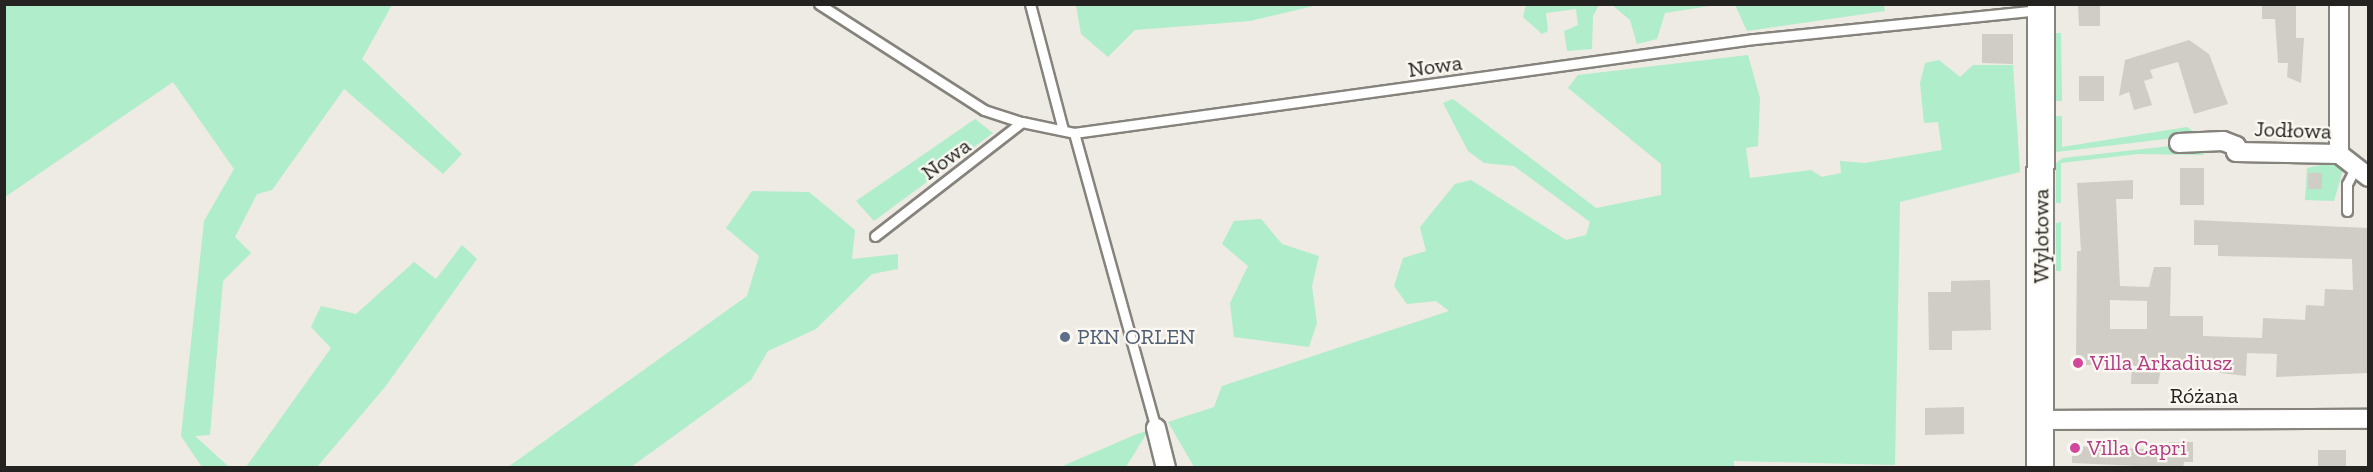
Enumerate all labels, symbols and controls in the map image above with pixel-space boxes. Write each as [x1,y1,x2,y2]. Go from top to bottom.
street label: Nowa [1406,49,1464,83]
street label: Jodłowa [2254,115,2332,145]
street label: Nowa [916,132,976,186]
street label: Wylotowa [2028,189,2054,283]
place label: PKN ORLEN [1077,324,1195,350]
marker: PKN ORLEN [1058,330,1072,344]
place label: Villa Arkadiusz [2090,350,2233,376]
marker: Villa Arkadiusz [2071,356,2085,370]
street label: Różana [2170,383,2238,409]
place label: Villa Capri [2087,435,2187,461]
marker: Villa Capri [2068,441,2082,455]

